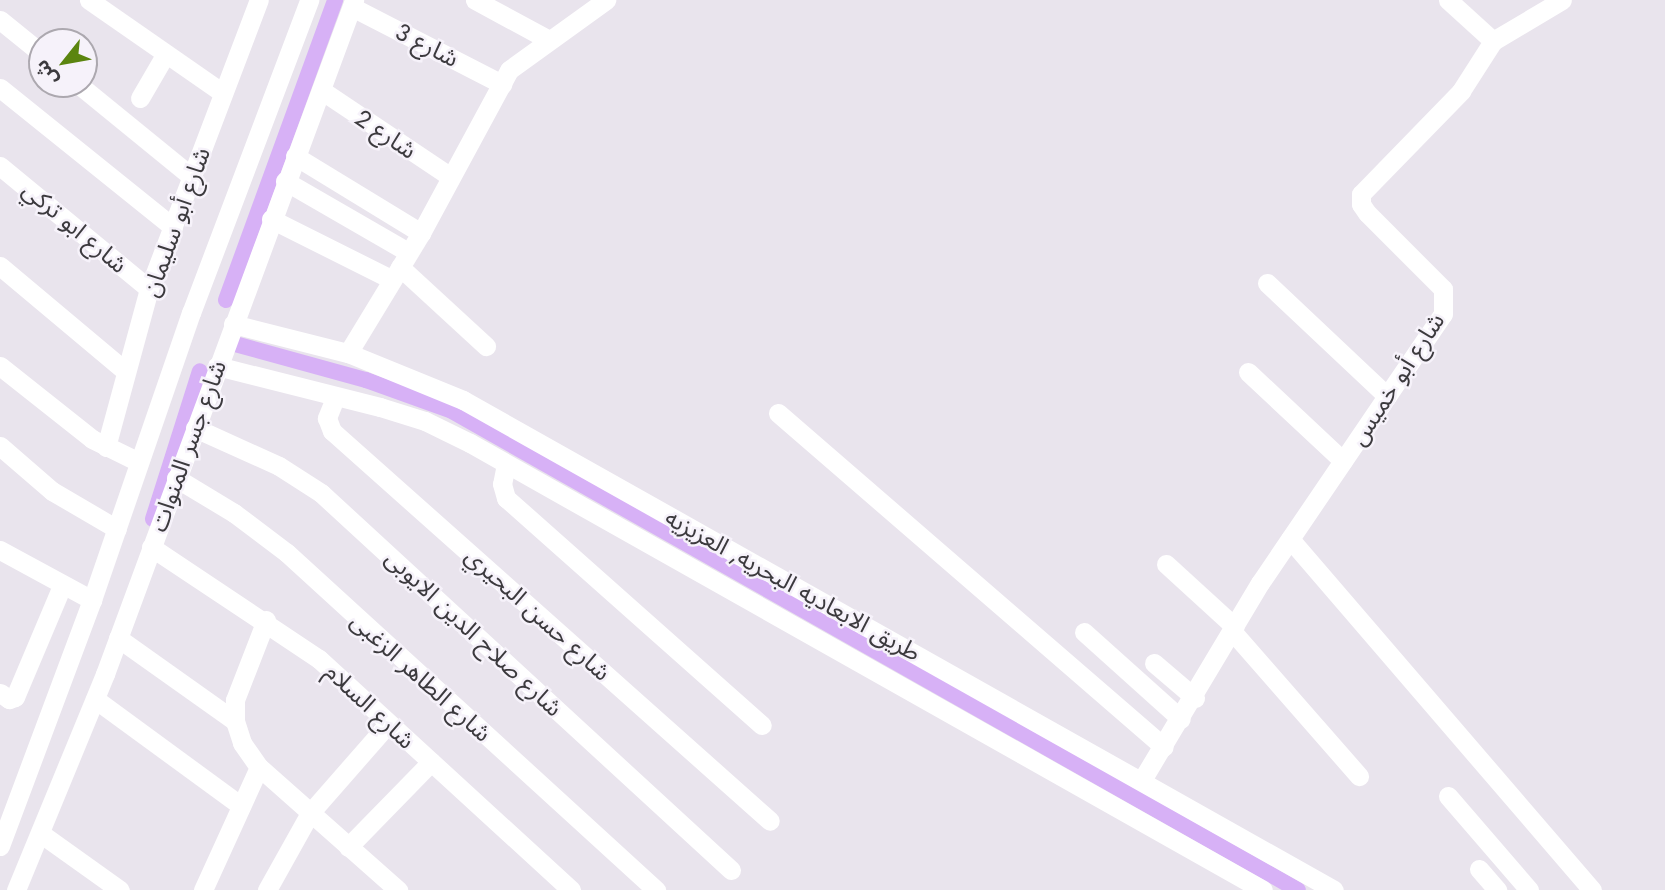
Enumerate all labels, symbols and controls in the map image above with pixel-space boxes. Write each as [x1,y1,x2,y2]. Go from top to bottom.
street label: شارع 3 [391,17,463,73]
north arrow [28,28,98,98]
text: ش [28,55,65,91]
street label: شارع 2 [350,103,422,165]
street label: شارع أبو سليمان [136,143,216,301]
street label: شارع ابو تركي [17,175,133,279]
street label: شارع أبو خميس [1344,307,1450,451]
street label: شارع جسر المنوات [144,356,232,536]
street label: طريق الابعاديه البحريه, العزيزيه [660,503,926,667]
street label: شارع حسن البحيري [459,541,617,687]
street label: شارع صلاح الدين الايوبى [380,544,568,722]
street label: شارع الطاهر الزغبى [345,606,497,748]
street label: شارع السلام [319,657,421,755]

